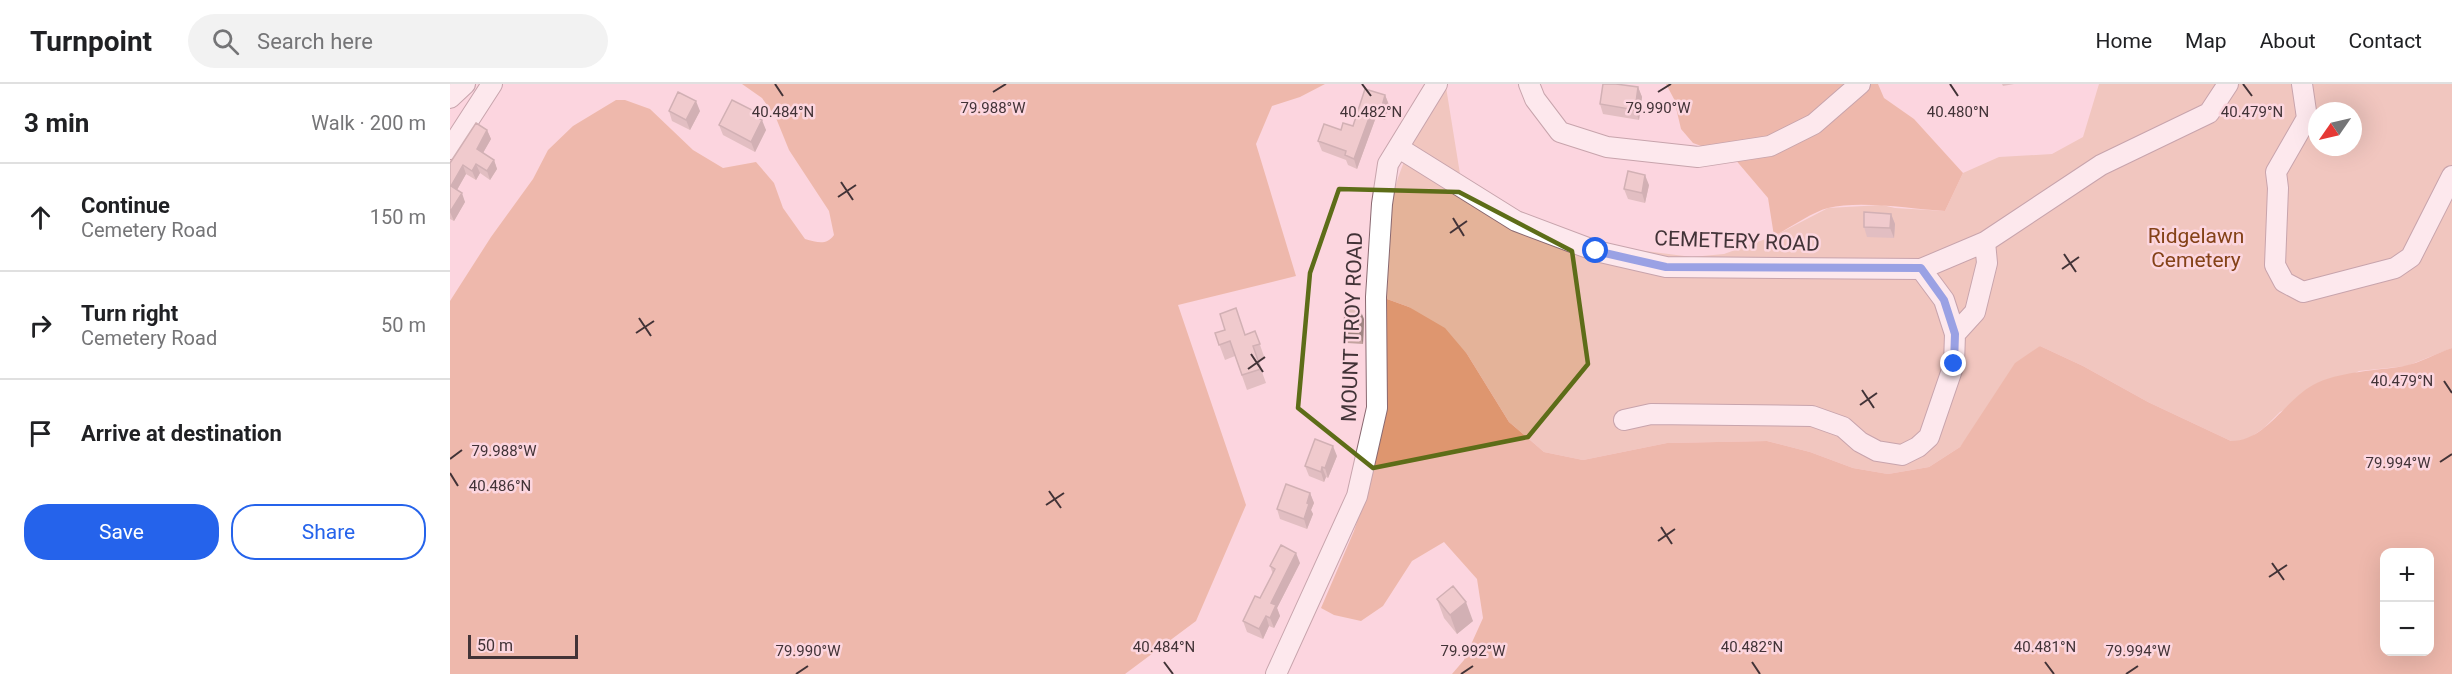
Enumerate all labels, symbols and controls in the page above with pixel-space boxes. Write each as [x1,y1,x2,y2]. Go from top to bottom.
search box [188,14,608,68]
text: Turnpoint [30,25,152,58]
icon: search [209,25,242,58]
text: Search here [257,29,373,54]
text: Home [2096,29,2152,53]
text: Map [2185,29,2227,53]
text: About [2260,29,2316,53]
text: Contact [2349,29,2422,53]
text: 79.988°W [960,99,1026,117]
text: 79.990°W [1625,99,1691,117]
north arrow [2308,102,2362,156]
text: 40.484°N [752,103,814,121]
text: 40.482°N [1340,103,1402,121]
text: 40.480°N [1927,103,1989,121]
text: 40.479°N [2221,103,2283,121]
text: 3 min [24,108,89,138]
text: Walk · 200 m [311,111,426,135]
text: Continue [81,193,170,218]
icon: ahead [24,201,57,234]
text: 150 m [370,205,426,229]
text: Cemetery Road [81,218,217,242]
park label: Ridgelawn Cemetery [2148,224,2244,272]
street label: CEMETERY ROAD [1654,226,1820,256]
street label: MOUNT TROY ROAD [1337,232,1367,422]
route start [1582,237,1608,263]
text: Turn right [81,301,178,326]
icon: right [24,309,57,342]
text: 50 m [381,313,426,337]
text: Cemetery Road [81,326,217,350]
route end [1940,350,1966,376]
text: 40.479°N [2371,372,2433,390]
icon: arrive [24,417,57,450]
text: Arrive at destination [81,421,282,446]
text: 79.988°W [471,442,537,460]
text: 79.994°W [2365,454,2431,472]
text: 40.486°N [469,477,531,495]
button: Save [24,504,219,560]
button: Share [231,504,426,560]
map controls [2380,548,2434,656]
button: + [2380,548,2434,602]
button: − [2380,602,2434,656]
scale bar [468,632,578,660]
text: 50 m [477,636,513,655]
text: 40.484°N [1133,638,1195,656]
text: 40.482°N [1721,638,1783,656]
text: 40.481°N [2014,638,2076,656]
text: 79.990°W [775,642,841,660]
text: 79.992°W [1440,642,1506,660]
text: 79.994°W [2105,642,2171,660]

